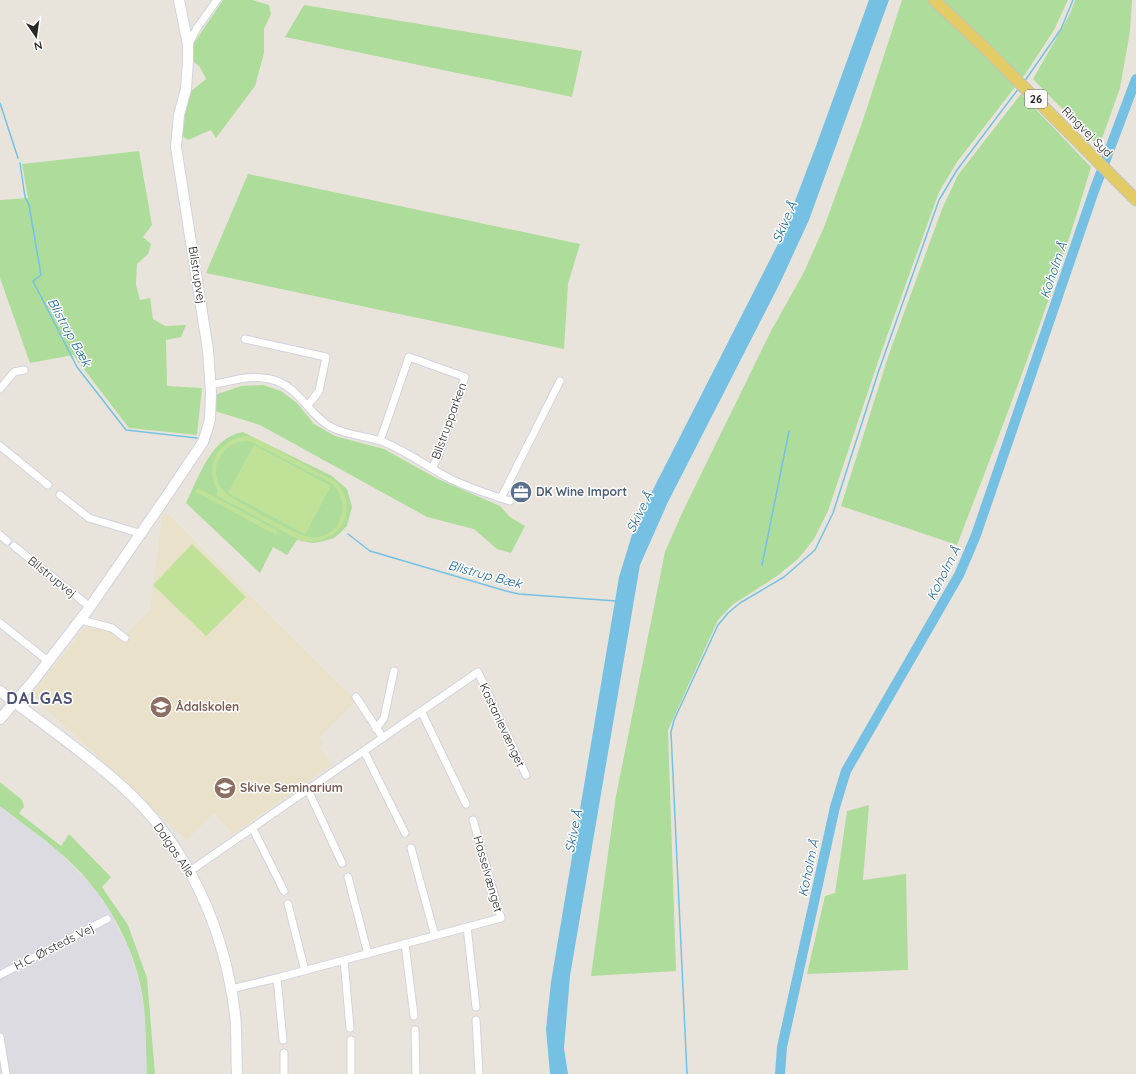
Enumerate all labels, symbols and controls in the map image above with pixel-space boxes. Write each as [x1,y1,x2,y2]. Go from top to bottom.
north arrow [16,16,56,56]
text: N [33,38,44,53]
road number: 26 [1025,90,1047,108]
street label: Ringvej Syd [1059,103,1116,160]
water label: Skive Å [768,198,800,245]
water label: Koholm Å [1036,239,1070,300]
street label: Bilstrupvej [186,245,209,305]
water label: Blistrup Bæk [45,295,96,370]
street label: Bilstrupparken [428,380,469,461]
office icon: DK Wine Import [508,479,534,505]
place label: DK Wine Import [536,484,627,499]
water label: Skive Å [622,489,656,535]
water label: Koholm Å [923,543,964,603]
street label: Bilstrupvej [25,553,79,601]
water label: Blistrup Bæk [446,556,525,592]
street label: Kastanievænget [476,680,528,769]
district label: DALGAS [6,688,74,708]
school or university icon: Ådalskolen [148,694,174,720]
place label: Ådalskolen [176,699,239,714]
school or university icon: Skive Seminarium [212,775,238,801]
place label: Skive Seminarium [240,780,343,795]
water label: Skive Å [561,808,585,854]
street label: Dalgas Alle [151,820,198,880]
street label: Hasselvænget [470,834,507,914]
water label: Koholm Å [794,837,822,898]
street label: H.C. Ørsteds Vej [11,920,96,973]

